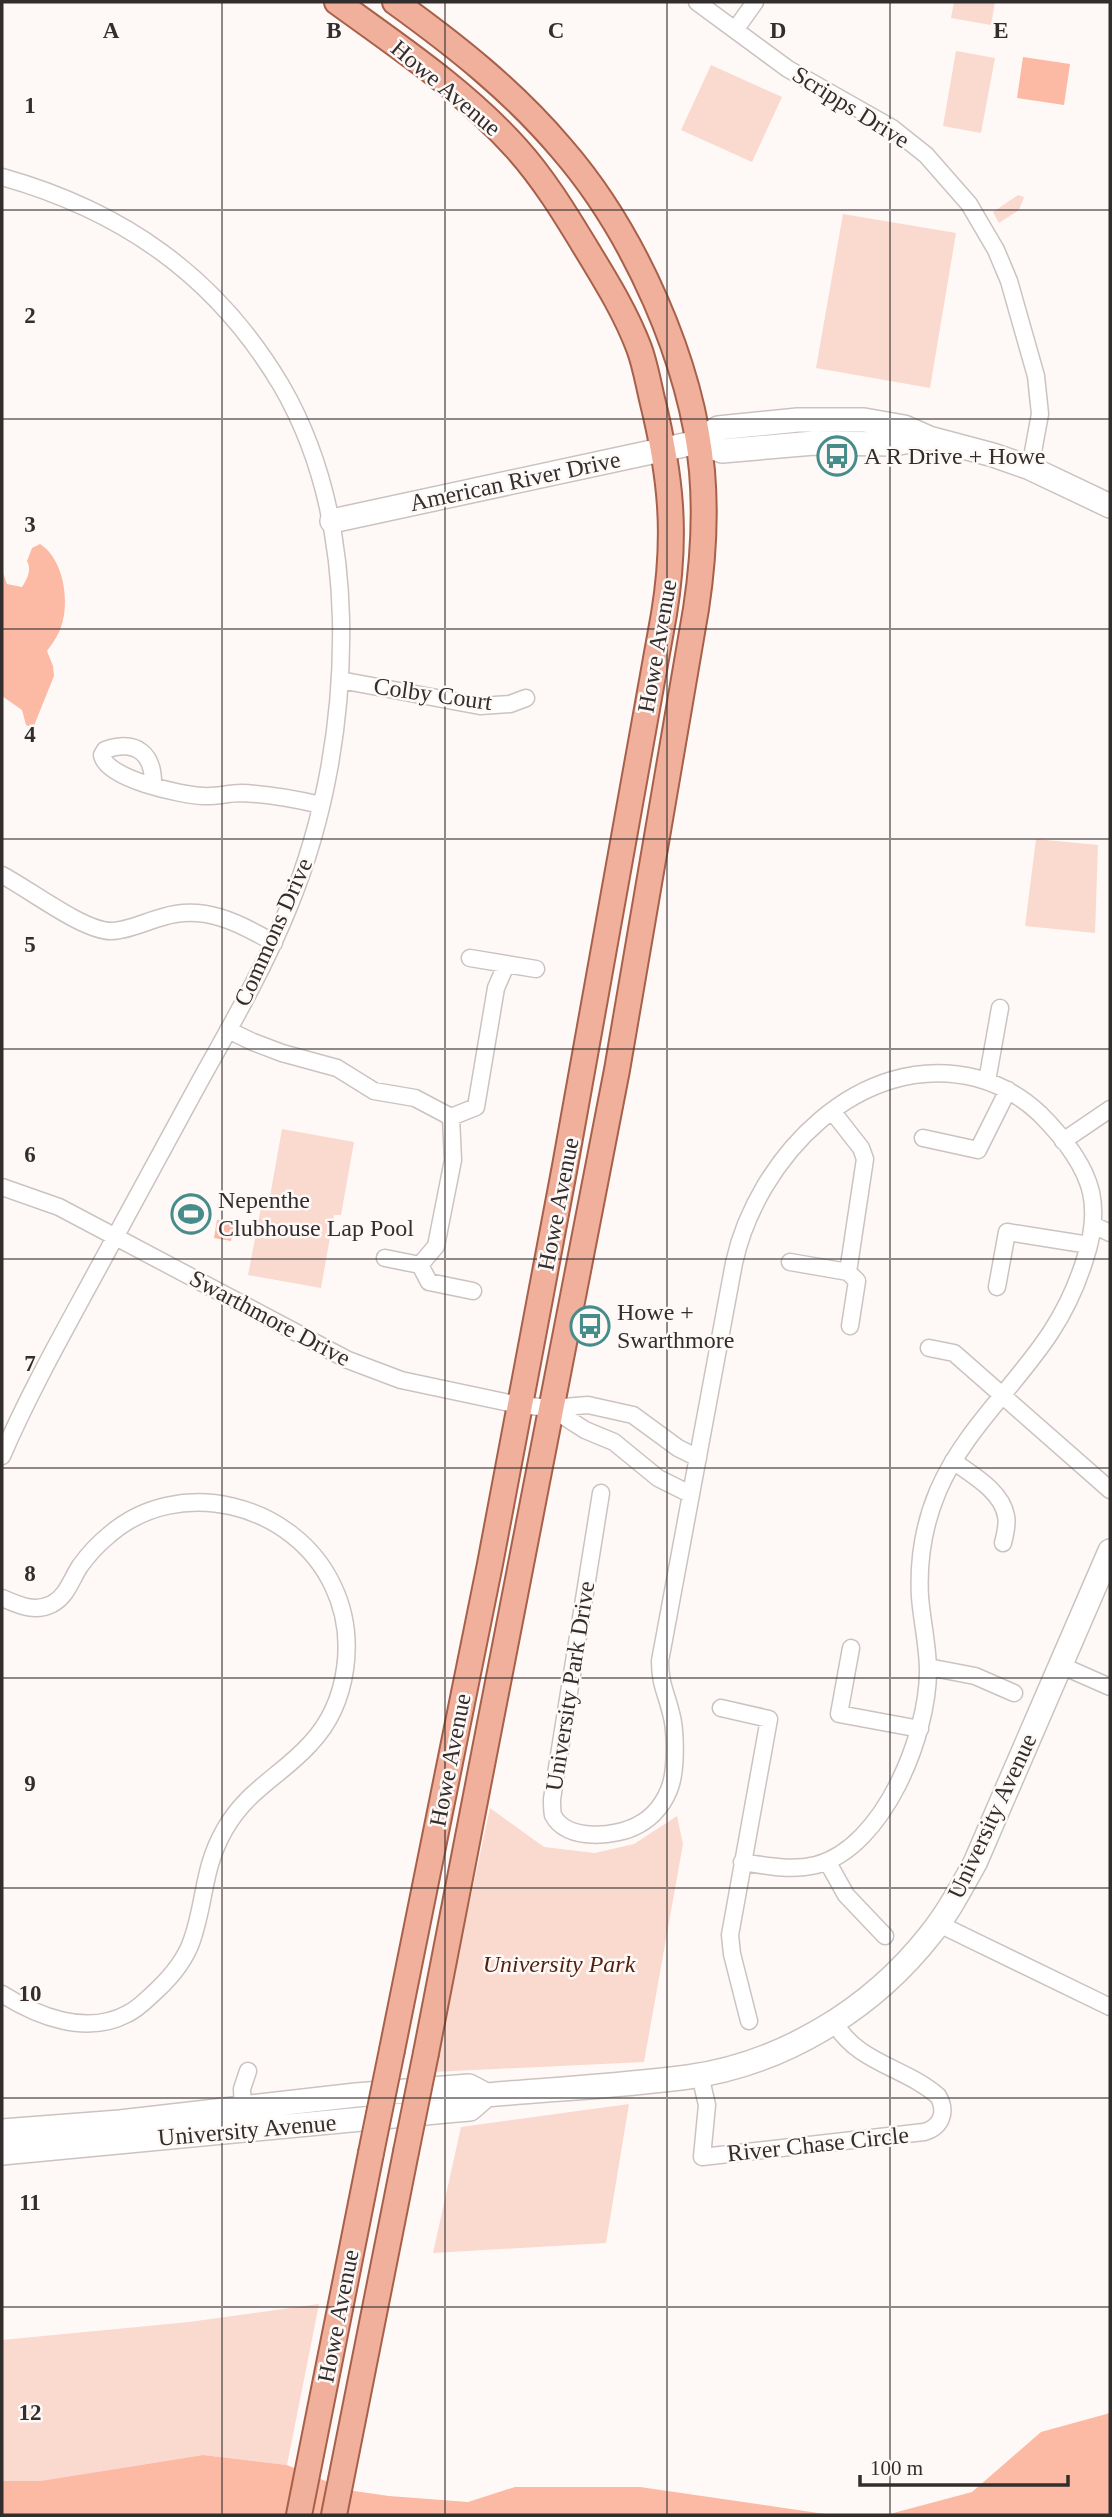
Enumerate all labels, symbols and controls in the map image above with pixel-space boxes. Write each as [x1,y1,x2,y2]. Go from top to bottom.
text: A [103,18,120,43]
text: B [326,18,342,43]
text: C [548,18,564,43]
text: D [770,18,786,43]
text: E [993,18,1009,43]
street label: Howe Avenue [386,35,506,141]
street label: Scripps Drive [788,61,914,153]
text: 1 [24,93,36,118]
text: 2 [24,303,36,328]
bus stop icon: A R Drive + Howe [816,435,858,477]
place label: A R Drive + Howe [864,443,1046,469]
street label: American River Drive [407,446,623,516]
text: 3 [24,512,36,537]
street label: Howe Avenue [632,577,682,715]
street label: Colby Court [372,673,494,715]
text: 4 [24,722,36,747]
street label: Commons Drive [229,854,317,1010]
text: 5 [24,932,36,957]
street label: Howe Avenue [532,1135,584,1273]
text: 6 [24,1142,36,1167]
place label: Nepenthe Clubhouse Lap Pool [218,1187,414,1241]
sports icon: Nepenthe Clubhouse Lap Pool [170,1193,212,1235]
street label: Swarthmore Drive [185,1265,355,1371]
place label: Howe + Swarthmore [617,1299,734,1353]
bus stop icon: Howe + Swarthmore [569,1305,611,1347]
text: 7 [24,1351,36,1376]
text: 8 [24,1561,36,1586]
street label: University Park Drive [541,1579,599,1793]
street label: Howe Avenue [424,1691,476,1829]
street label: University Avenue [942,1729,1042,1903]
text: 9 [24,1771,36,1796]
park label: University Park [483,1951,636,1977]
text: 10 [19,1981,42,2006]
street label: University Avenue [157,2109,337,2151]
street label: River Chase Circle [726,2122,910,2166]
text: 11 [19,2190,41,2215]
street label: Howe Avenue [312,2247,364,2385]
text: 12 [19,2400,42,2425]
scale bar [860,2444,1068,2488]
text: 100 m [870,2456,923,2480]

